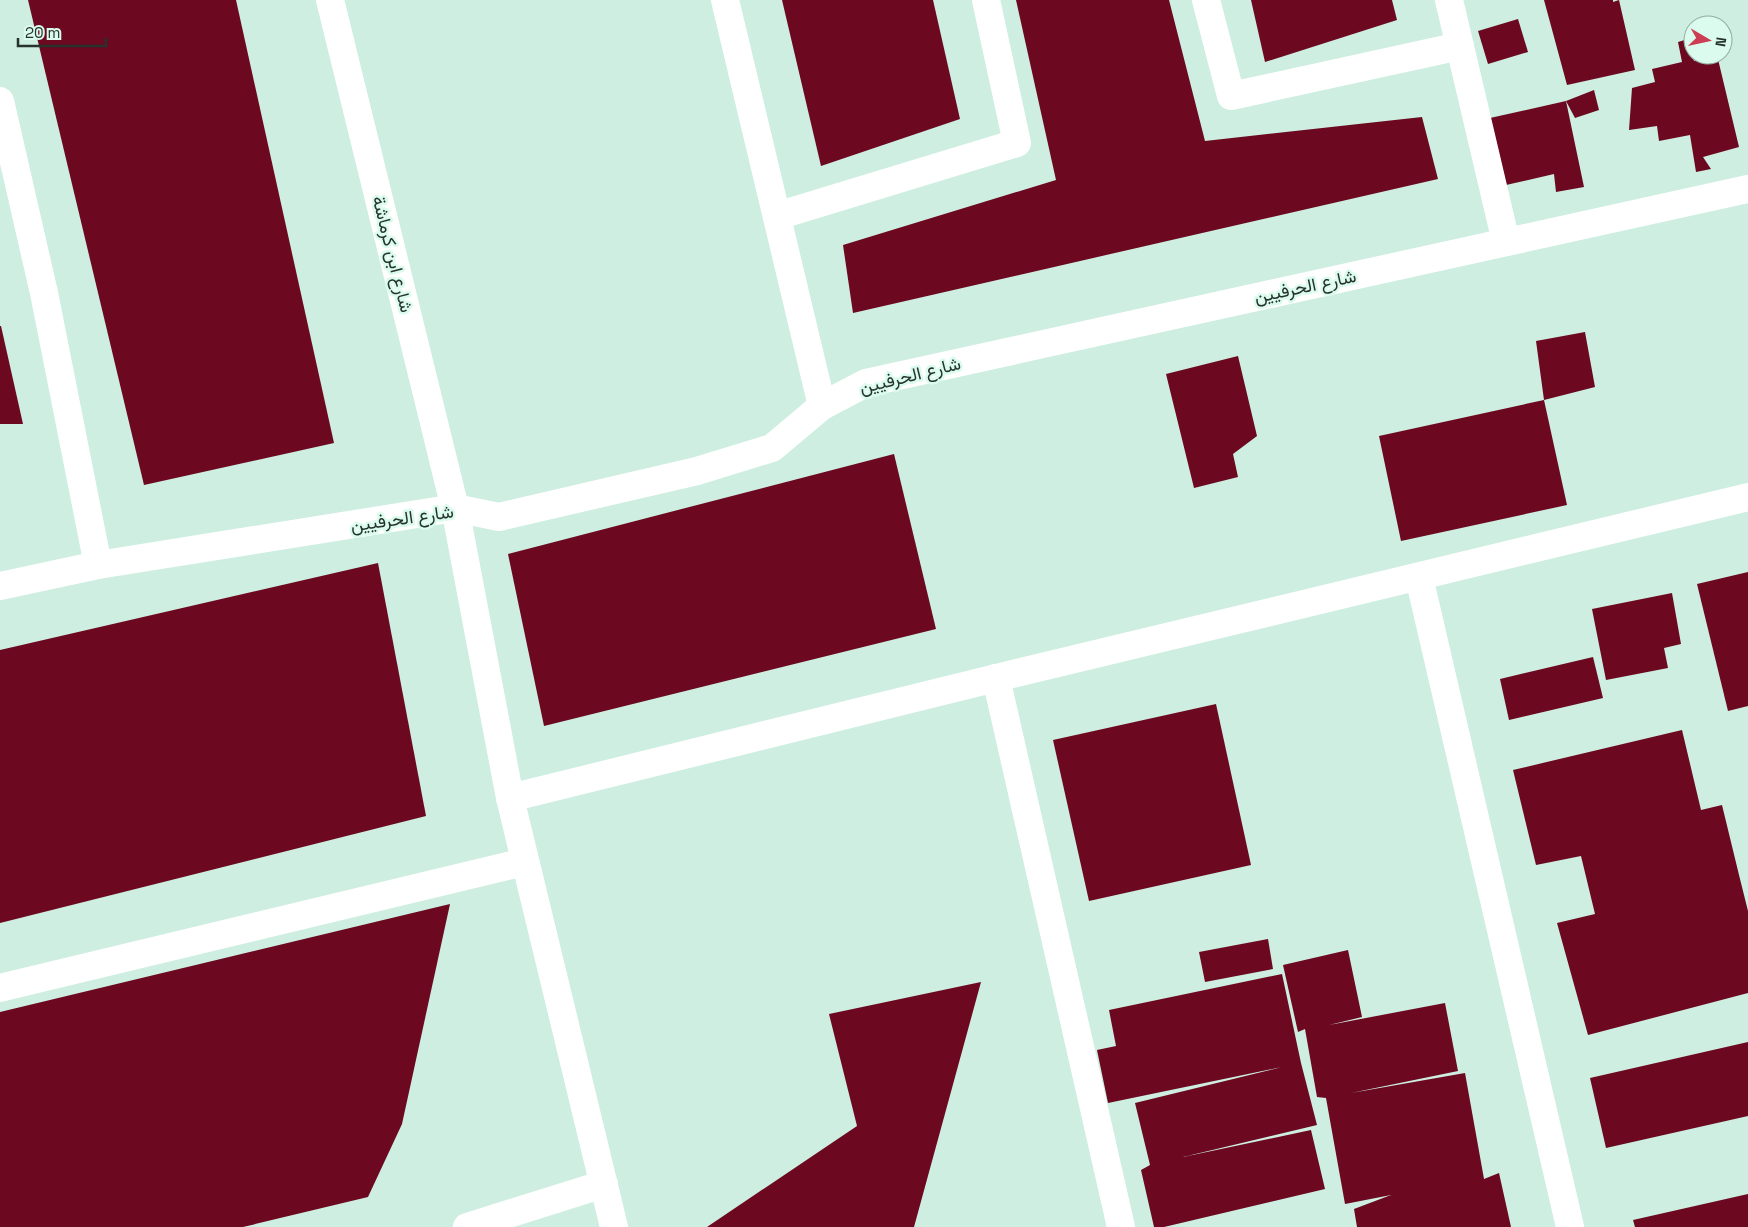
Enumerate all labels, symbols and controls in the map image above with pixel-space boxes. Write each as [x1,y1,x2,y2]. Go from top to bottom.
scale bar [18,15,105,47]
north arrow [1683,15,1733,65]
text: 20 m [25,23,60,42]
text: N [1711,36,1730,48]
street label: شارع ابن كرماشة [366,193,419,315]
street label: شارع الحرفيين [1252,264,1358,309]
street label: شارع الحرفيين [857,351,963,400]
street label: شارع الحرفيين [349,499,455,538]

